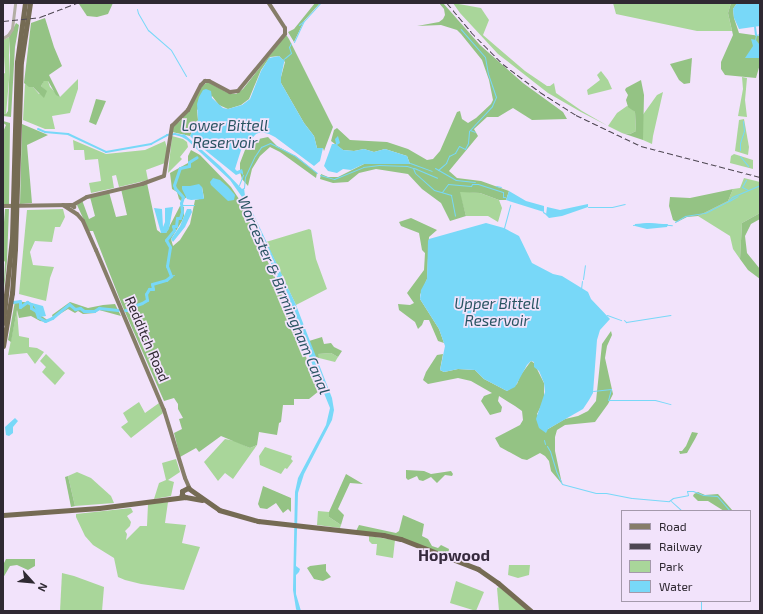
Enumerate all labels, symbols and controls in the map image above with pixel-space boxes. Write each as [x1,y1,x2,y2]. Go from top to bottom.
water label: Lower Bittell Reservoir [181,116,269,151]
water label: Worcester & Birmingham Canal [234,193,334,397]
street label: Redditch Road [121,294,173,384]
water label: Upper Bittell Reservoir [454,294,540,329]
legend [621,510,751,602]
text: Road [659,519,687,533]
text: Railway [659,539,702,553]
district label: Hopwood [418,545,490,565]
text: Park [659,559,684,573]
north arrow [12,562,52,602]
text: Water [659,579,693,593]
text: N [36,581,51,594]

